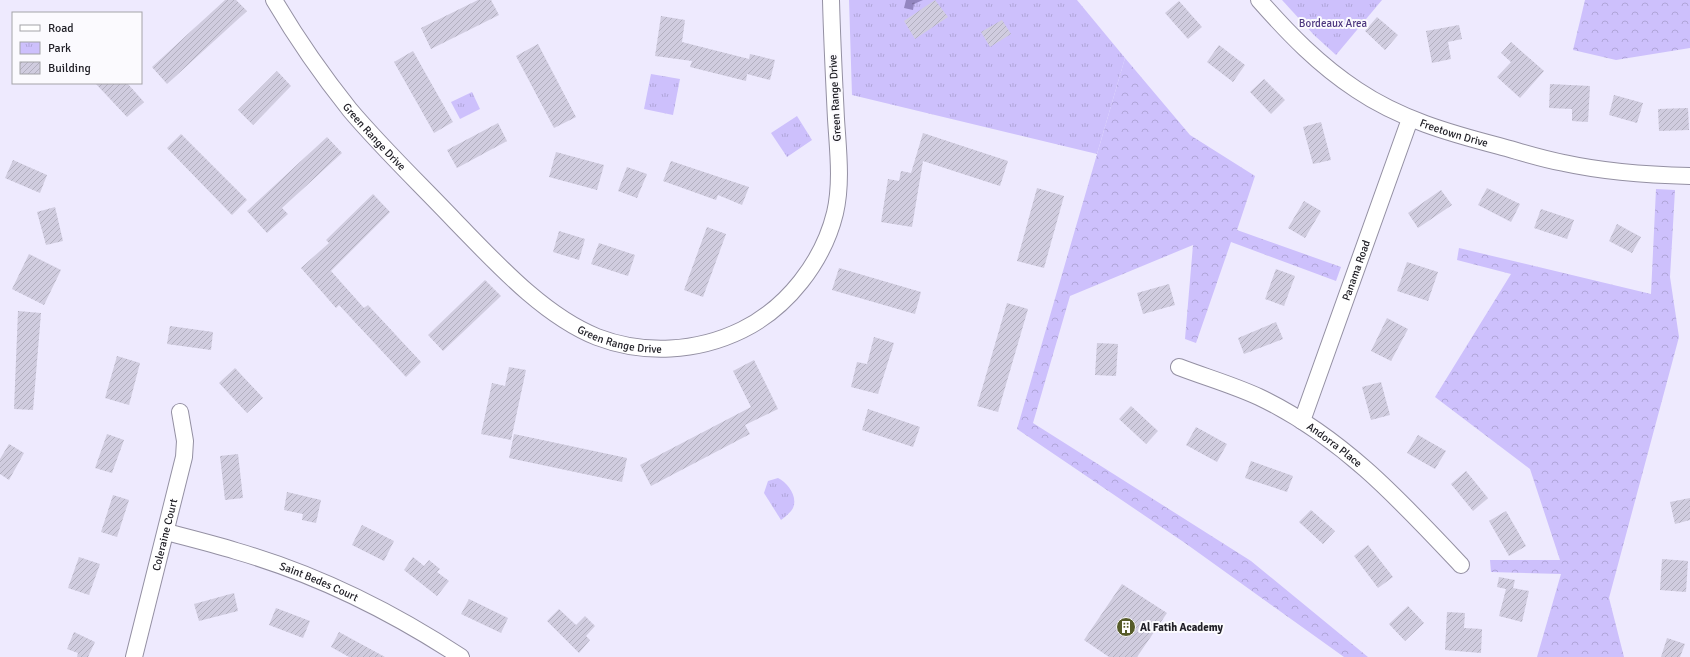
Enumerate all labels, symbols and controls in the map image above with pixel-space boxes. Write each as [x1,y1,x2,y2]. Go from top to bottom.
legend [12,12,142,84]
park label: Bordeaux Area [1299,17,1368,30]
text: Road [48,21,74,36]
text: Park [48,41,71,56]
street label: Green Range Drive [826,54,844,142]
text: Building [48,61,91,76]
street label: Green Range Drive [340,100,409,173]
street label: Freetown Drive [1418,116,1490,149]
street label: Panama Road [1339,238,1373,302]
street label: Green Range Drive [575,322,662,355]
street label: Andorra Place [1305,419,1365,470]
street label: Coleraine Court [149,497,180,572]
street label: Saint Bedes Court [278,559,361,604]
building icon: Al Fatih Academy [1115,616,1137,638]
place label: Al Fatih Academy [1140,621,1223,634]

